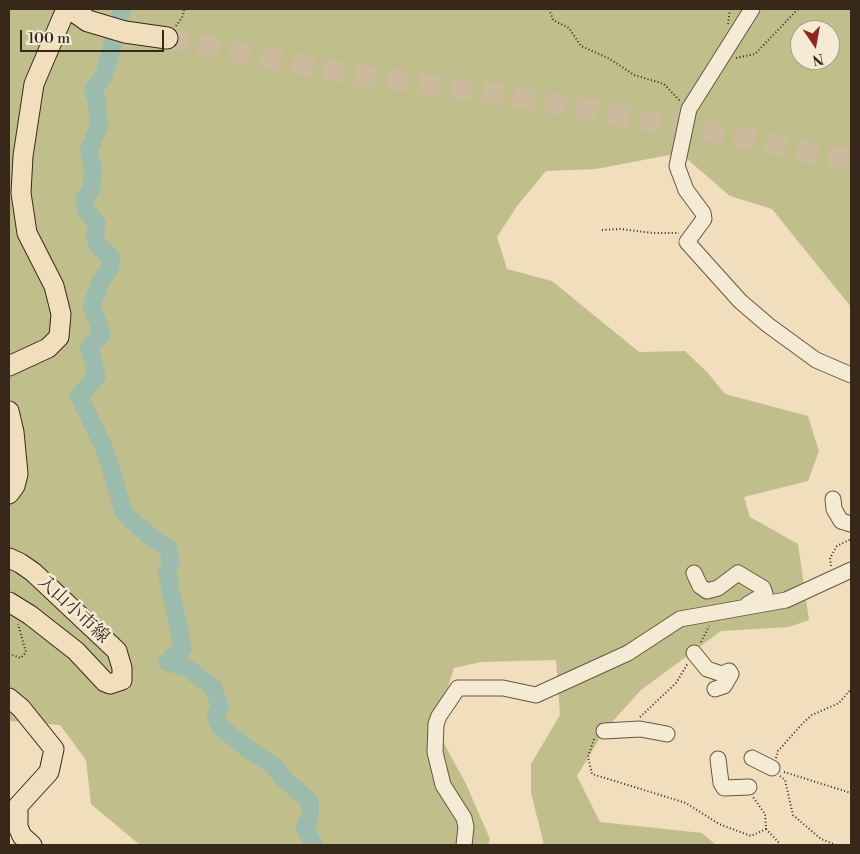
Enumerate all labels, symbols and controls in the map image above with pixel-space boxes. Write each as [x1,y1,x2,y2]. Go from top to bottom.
scale bar [22,20,166,52]
north arrow [790,20,840,70]
text: 100 m [28,29,70,48]
text: N [811,49,825,69]
street label: 入山小市線 [33,571,113,649]

